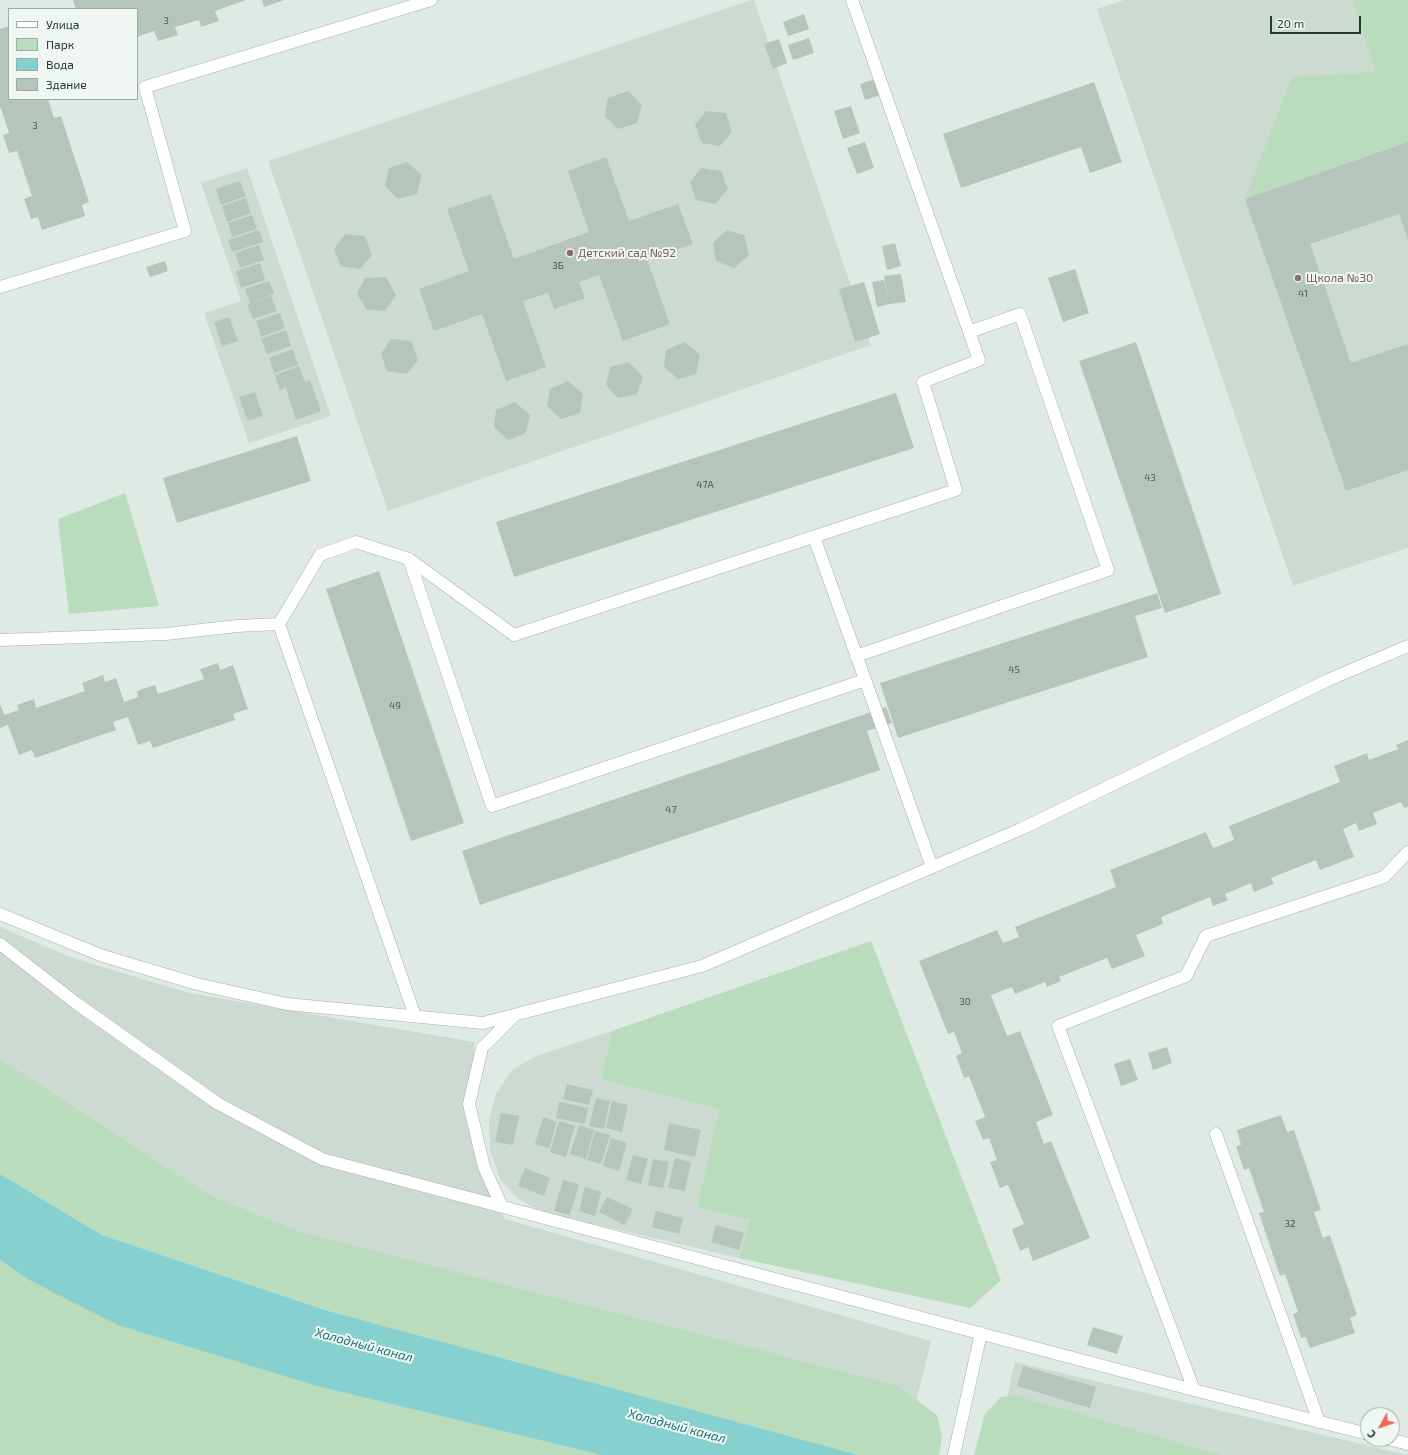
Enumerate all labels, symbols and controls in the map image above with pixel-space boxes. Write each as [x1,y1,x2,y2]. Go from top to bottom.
legend [8,8,138,100]
scale bar [1272,8,1363,34]
house number: 3 [163,15,169,27]
text: 20 m [1277,16,1304,30]
text: Улица [46,17,79,31]
text: Парк [46,37,74,51]
text: Вода [46,57,74,71]
text: Здание [46,77,87,91]
house number: 3 [32,120,38,132]
place label: Детский сад №92 [578,246,676,260]
marker: Детский сад №92 [565,248,575,258]
house number: 3Б [552,260,564,272]
place label: Щкола №30 [1306,271,1373,285]
marker: Щкола №30 [1293,273,1303,283]
house number: 41 [1298,288,1308,300]
house number: 43 [1144,472,1156,484]
house number: 47А [696,479,714,491]
house number: 45 [1008,664,1020,676]
house number: 49 [389,700,401,712]
house number: 47 [665,804,677,816]
house number: 30 [959,996,971,1008]
house number: 32 [1284,1218,1296,1230]
water label: Холодный канал [313,1324,415,1366]
water label: Холодный канал [626,1405,728,1447]
north arrow [1360,1407,1400,1447]
text: С [1364,1428,1378,1441]

